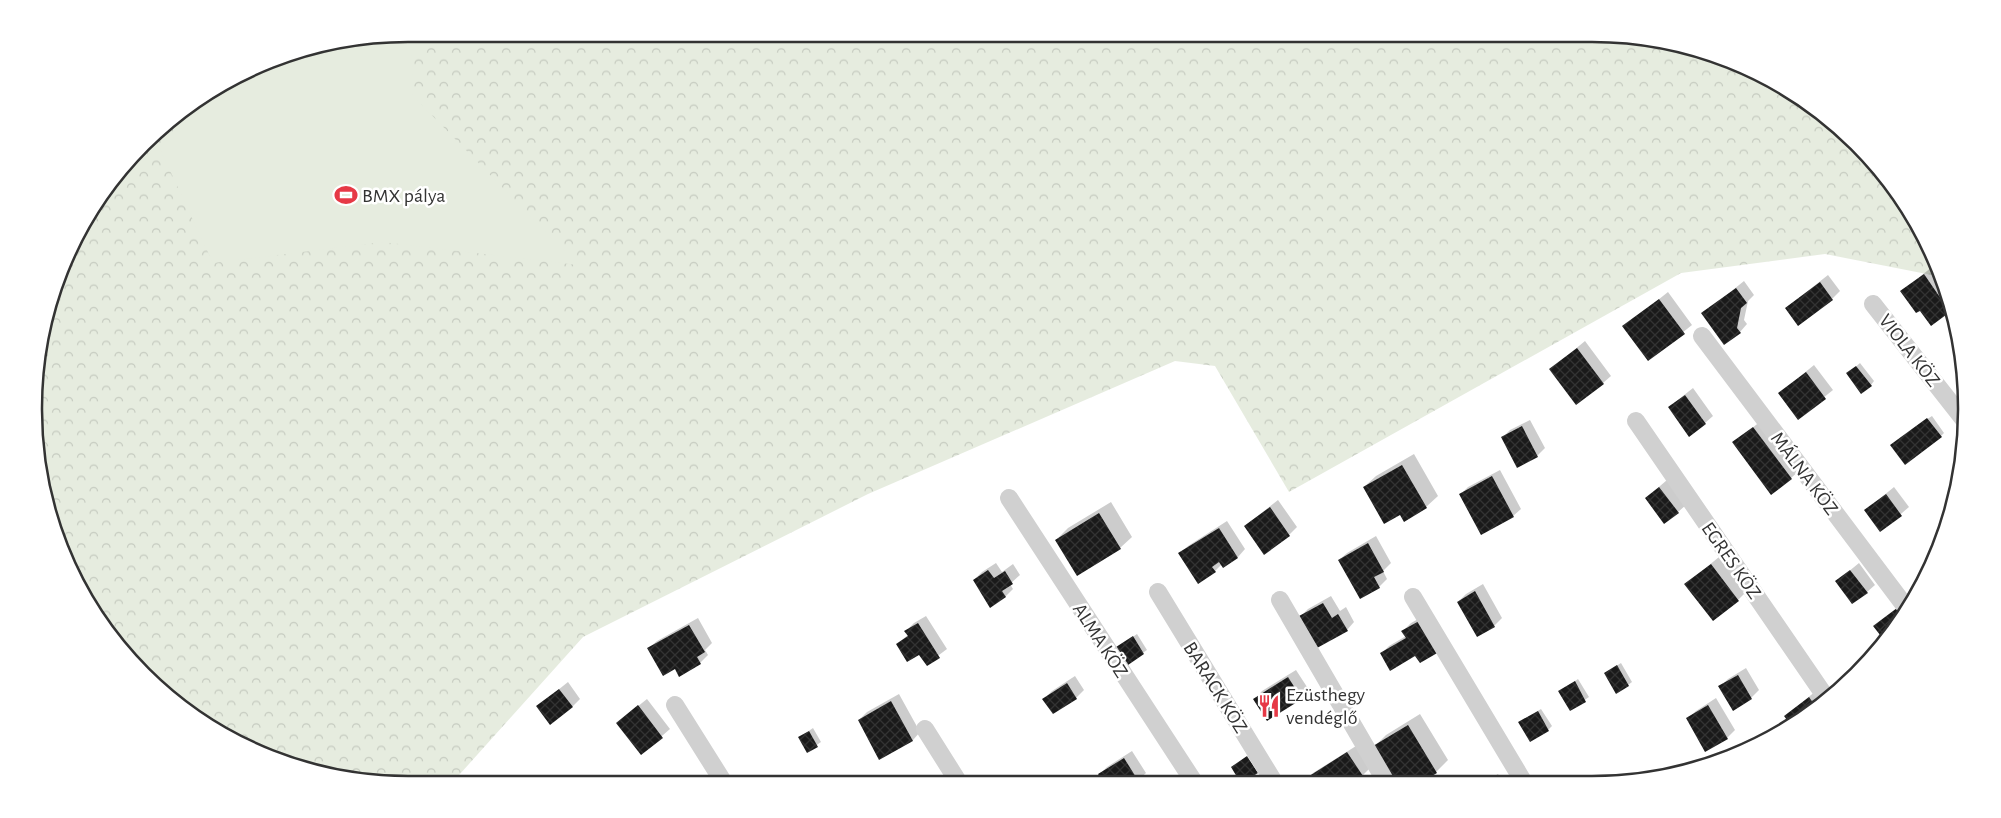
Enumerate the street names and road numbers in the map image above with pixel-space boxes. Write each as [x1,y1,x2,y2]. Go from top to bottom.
street label: VIOLA KÖZ [1875,311,1944,391]
street label: MÁLNA KÖZ [1767,428,1842,519]
street label: EGRES KÖZ [1698,519,1765,603]
street label: ALMA KÖZ [1069,600,1131,681]
street label: BARACK KÖZ [1179,639,1251,737]

